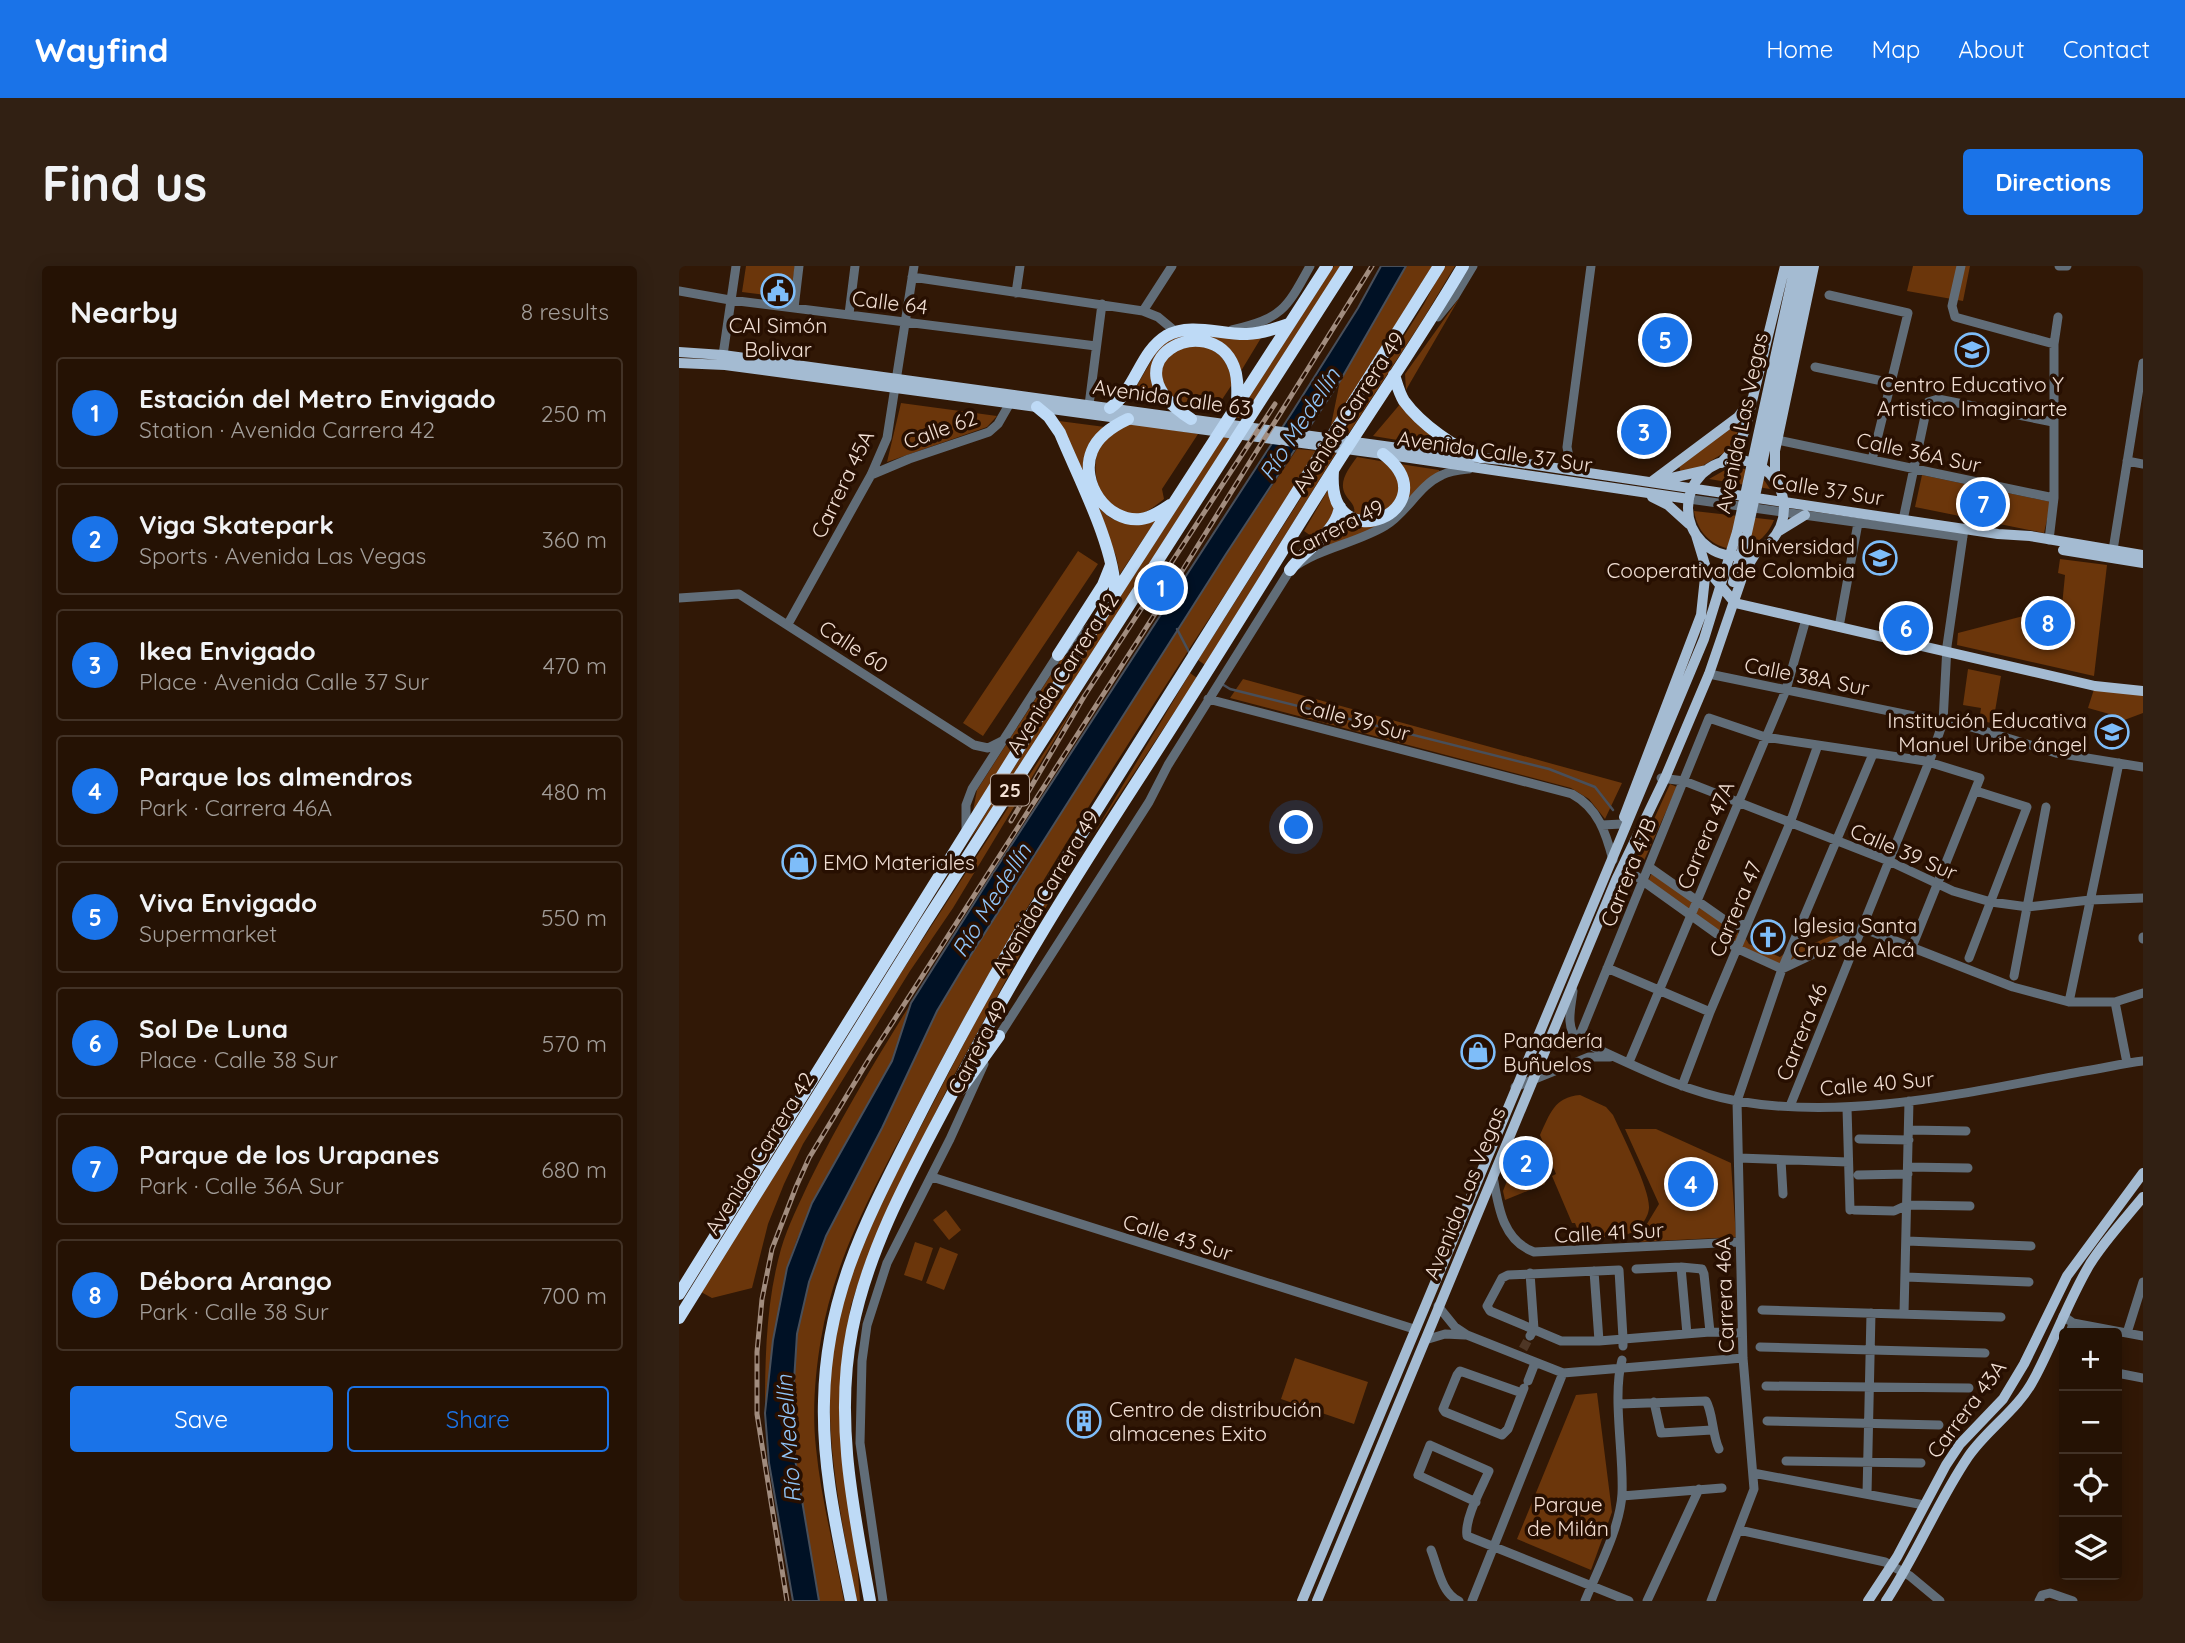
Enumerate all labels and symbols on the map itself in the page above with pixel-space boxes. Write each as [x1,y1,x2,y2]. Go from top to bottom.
public building icon: CAI Simón Bolivar [759,272,797,310]
street label: Calle 64 [851,284,929,320]
place label: CAI Simón Bolivar [729,312,827,362]
pin: 5 [1642,314,1688,366]
street label: Avenida Carrera 49 [1286,327,1410,497]
street label: Avenida Las Vegas [1709,330,1773,516]
school or university icon: Centro Educativo Y Artistico Imaginarte [1953,331,1991,369]
water label: Río Medellín [1252,362,1346,486]
place label: Centro Educativo Y Artistico Imaginarte [1877,371,2067,421]
street label: Avenida Calle 63 [1091,373,1253,421]
street label: Calle 62 [900,404,980,454]
pin: 3 [1621,406,1667,458]
street label: Avenida Calle 37 Sur [1396,424,1594,478]
street label: Carrera 45A [805,426,879,542]
street label: Calle 36A Sur [1854,426,1984,478]
street label: Calle 37 Sur [1770,467,1886,511]
pin: 7 [1960,478,2006,530]
street label: Carrera 49 [1284,493,1388,563]
place label: Universidad Cooperativa de Colombia [1607,533,1855,583]
school or university icon: Universidad Cooperativa de Colombia [1861,539,1899,577]
pin: 1 [1138,562,1184,614]
street label: Avenida Carrera 42 [1000,588,1124,758]
pin: 8 [2025,597,2071,649]
pin: 6 [1883,602,1929,654]
street label: Calle 60 [815,614,893,678]
street label: Calle 38A Sur [1742,651,1872,701]
street label: Calle 39 Sur [1297,692,1413,746]
place label: Institución Educativa Manuel Uribe ángel [1887,707,2087,757]
school or university icon: Institución Educativa Manuel Uribe ángel [2093,713,2131,751]
road number: 25 [991,775,1029,806]
street label: Carrera 47A [1671,777,1739,893]
street label: Avenida Carrera 49 [986,805,1104,979]
your location [1279,810,1313,844]
street label: Carrera 47B [1594,814,1662,930]
street label: Calle 39 Sur [1847,817,1961,885]
water label: Río Medellín [945,837,1038,962]
shop icon: EMO Materiales [780,843,818,881]
place label: EMO Materiales [823,849,975,875]
street label: Carrera 47 [1703,857,1767,961]
place label: Iglesia Santa Cruz de Alcá [1793,912,1917,962]
church icon: Iglesia Santa Cruz de Alcá [1749,918,1787,956]
street label: Carrera 46 [1770,980,1832,1084]
street label: Carrera 49 [941,996,1013,1098]
place label: Panadería Buñuelos [1503,1027,1603,1077]
shop icon: Panadería Buñuelos [1459,1033,1497,1071]
street label: Calle 40 Sur [1819,1065,1935,1101]
street label: Avenida Carrera 42 [699,1067,819,1239]
street label: Avenida Las Vegas [1417,1103,1511,1283]
pin: 2 [1503,1137,1549,1189]
pin: 4 [1668,1158,1714,1210]
street label: Calle 43 Sur [1120,1208,1236,1266]
street label: Calle 41 Sur [1554,1216,1664,1248]
street label: Carrera 46A [1709,1236,1739,1354]
street label: Carrera 43A [1921,1355,2011,1463]
water label: Río Medellín [769,1373,807,1504]
place label: Centro de distribución almacenes Exito [1109,1396,1322,1446]
building icon: Centro de distribución almacenes Exito [1065,1402,1103,1440]
park label: Parque de Milán [1527,1491,1609,1541]

